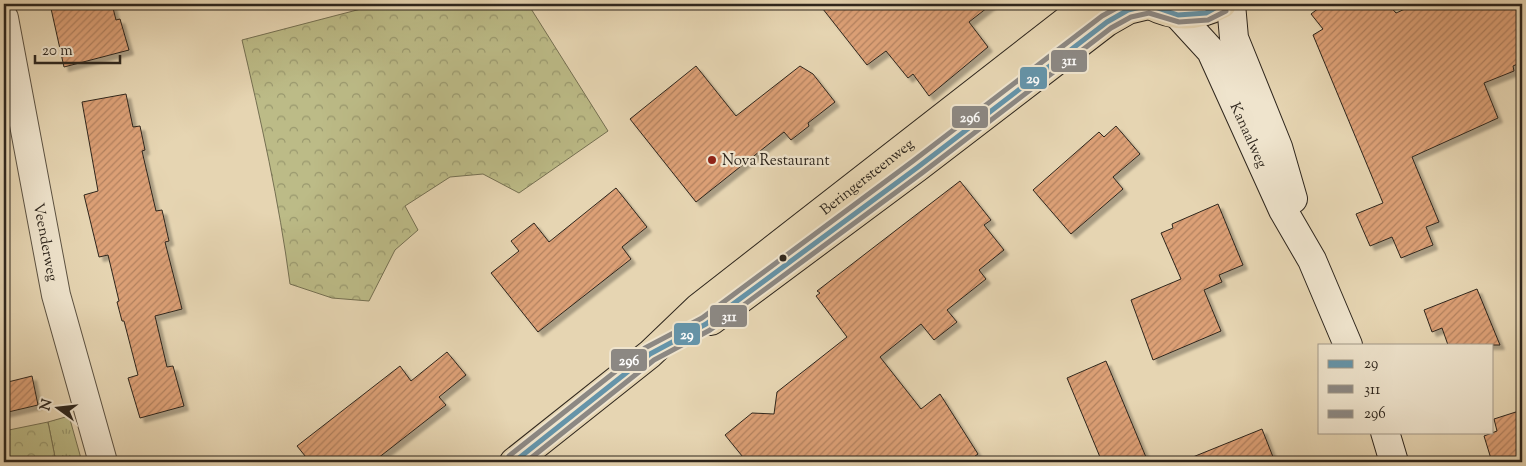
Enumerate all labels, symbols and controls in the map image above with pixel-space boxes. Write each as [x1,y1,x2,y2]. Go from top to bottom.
scale bar [35,32,120,64]
text: 20 m [42,41,73,62]
line badge: 311 [1050,49,1088,73]
text: 311 [1061,52,1077,72]
line badge: 29 [1019,66,1048,90]
text: 29 [1026,70,1040,90]
street label: Kanaalweg [1224,100,1272,172]
line badge: 296 [951,105,989,129]
text: 296 [960,109,980,129]
street label: Beringersteenweg [816,135,919,221]
place label: Nova Restaurant [722,151,830,172]
marker: Nova Restaurant [706,154,718,166]
street label: Veenderweg [27,201,62,283]
unlabelled marker [778,253,788,263]
line badge: 311 [709,304,748,328]
text: 311 [721,308,737,328]
line badge: 29 [673,322,701,346]
text: 29 [680,326,694,346]
legend [1318,344,1494,434]
line badge: 296 [610,348,648,372]
text: 296 [619,352,639,372]
text: 29 [1364,354,1378,375]
text: 311 [1364,380,1380,401]
north arrow [32,384,82,434]
text: N [36,397,58,413]
text: 296 [1364,404,1386,425]

